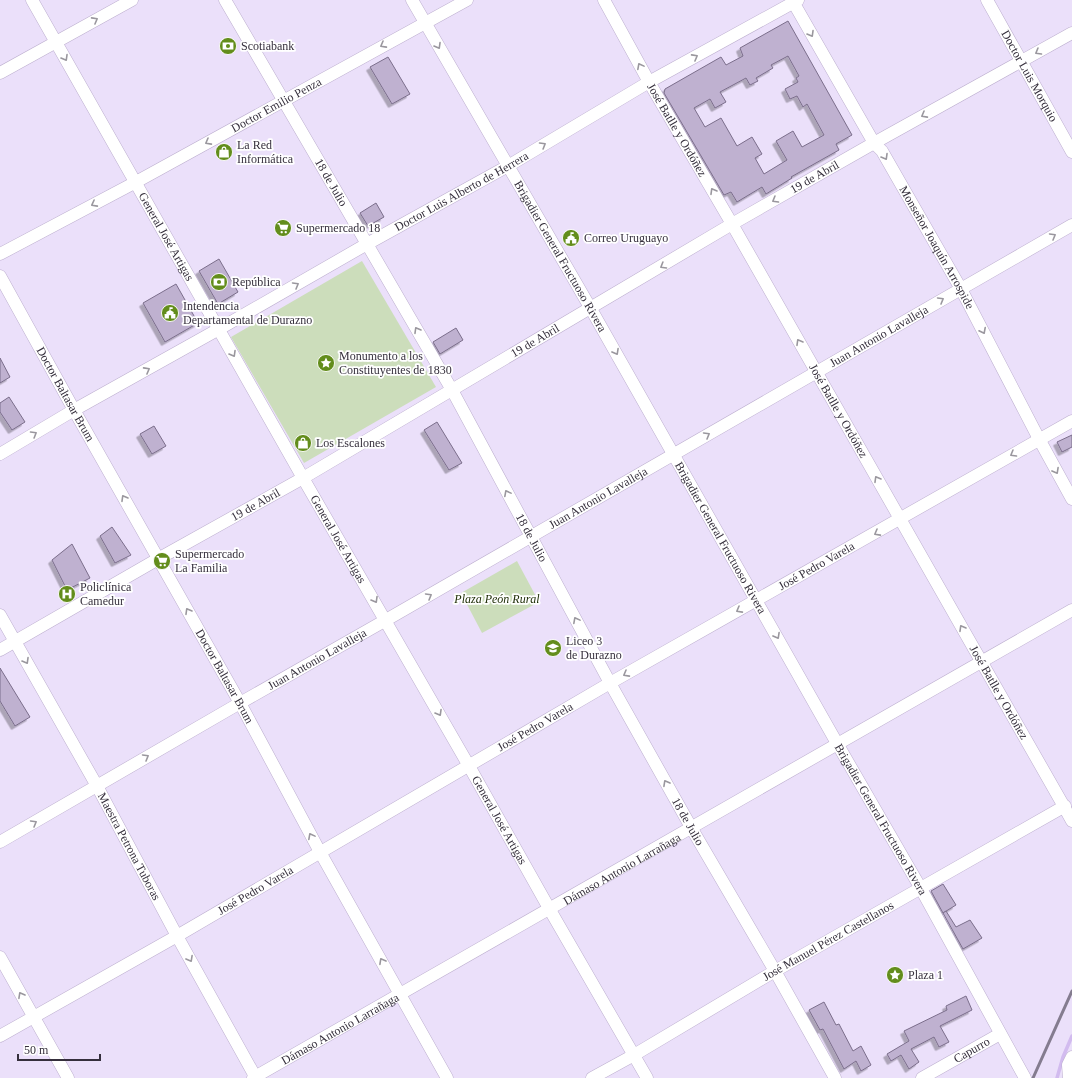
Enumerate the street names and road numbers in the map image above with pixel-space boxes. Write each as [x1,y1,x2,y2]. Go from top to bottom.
street label: Doctor Luis Morquio [998,28,1061,124]
street label: Doctor Emilio Penza [229,74,324,135]
street label: José Batlle y Ordóñez [644,81,710,179]
street label: Doctor Luis Alberto de Herrera [392,148,531,234]
street label: 18 de Julio [312,156,350,209]
street label: 19 de Abril [788,157,842,196]
street label: Brigadier General Fructuoso Rivera [511,178,610,335]
street label: Monseñor Joaquín Arrospide [896,183,977,311]
street label: General José Artigas [136,190,197,284]
street label: Juan Antonio Lavalleja [827,302,931,370]
street label: 19 de Abril [508,321,562,360]
street label: Doctor Baltasar Brum [33,344,98,444]
street label: José Batlle y Ordóñez [806,361,871,460]
street label: Brigadier General Fructuoso Rivera [672,459,769,617]
street label: Juan Antonio Lavalleja [546,464,650,532]
street label: 19 de Abril [228,485,283,524]
street label: General José Artigas [307,493,369,586]
street label: 18 de Julio [513,511,550,564]
street label: José Pedro Varela [776,539,857,593]
street label: Juan Antonio Lavalleja [265,625,370,693]
street label: Doctor Baltasar Brum [193,627,257,726]
street label: José Batlle y Ordóñez [967,643,1031,742]
street label: José Pedro Varela [495,699,576,754]
street label: Brigadier General Fructuoso Rivera [832,741,930,898]
street label: General José Artigas [469,773,530,867]
street label: Maestra Petrona Tuboras [95,790,164,903]
street label: 18 de Julio [669,795,707,848]
street label: Dámaso Antonio Larrañaga [561,830,684,908]
street label: José Pedro Varela [215,862,296,918]
street label: José Manuel Pérez Castellanos [760,898,896,984]
street label: Dámaso Antonio Larrañaga [279,990,402,1068]
street label: Capurro [951,1034,992,1066]

